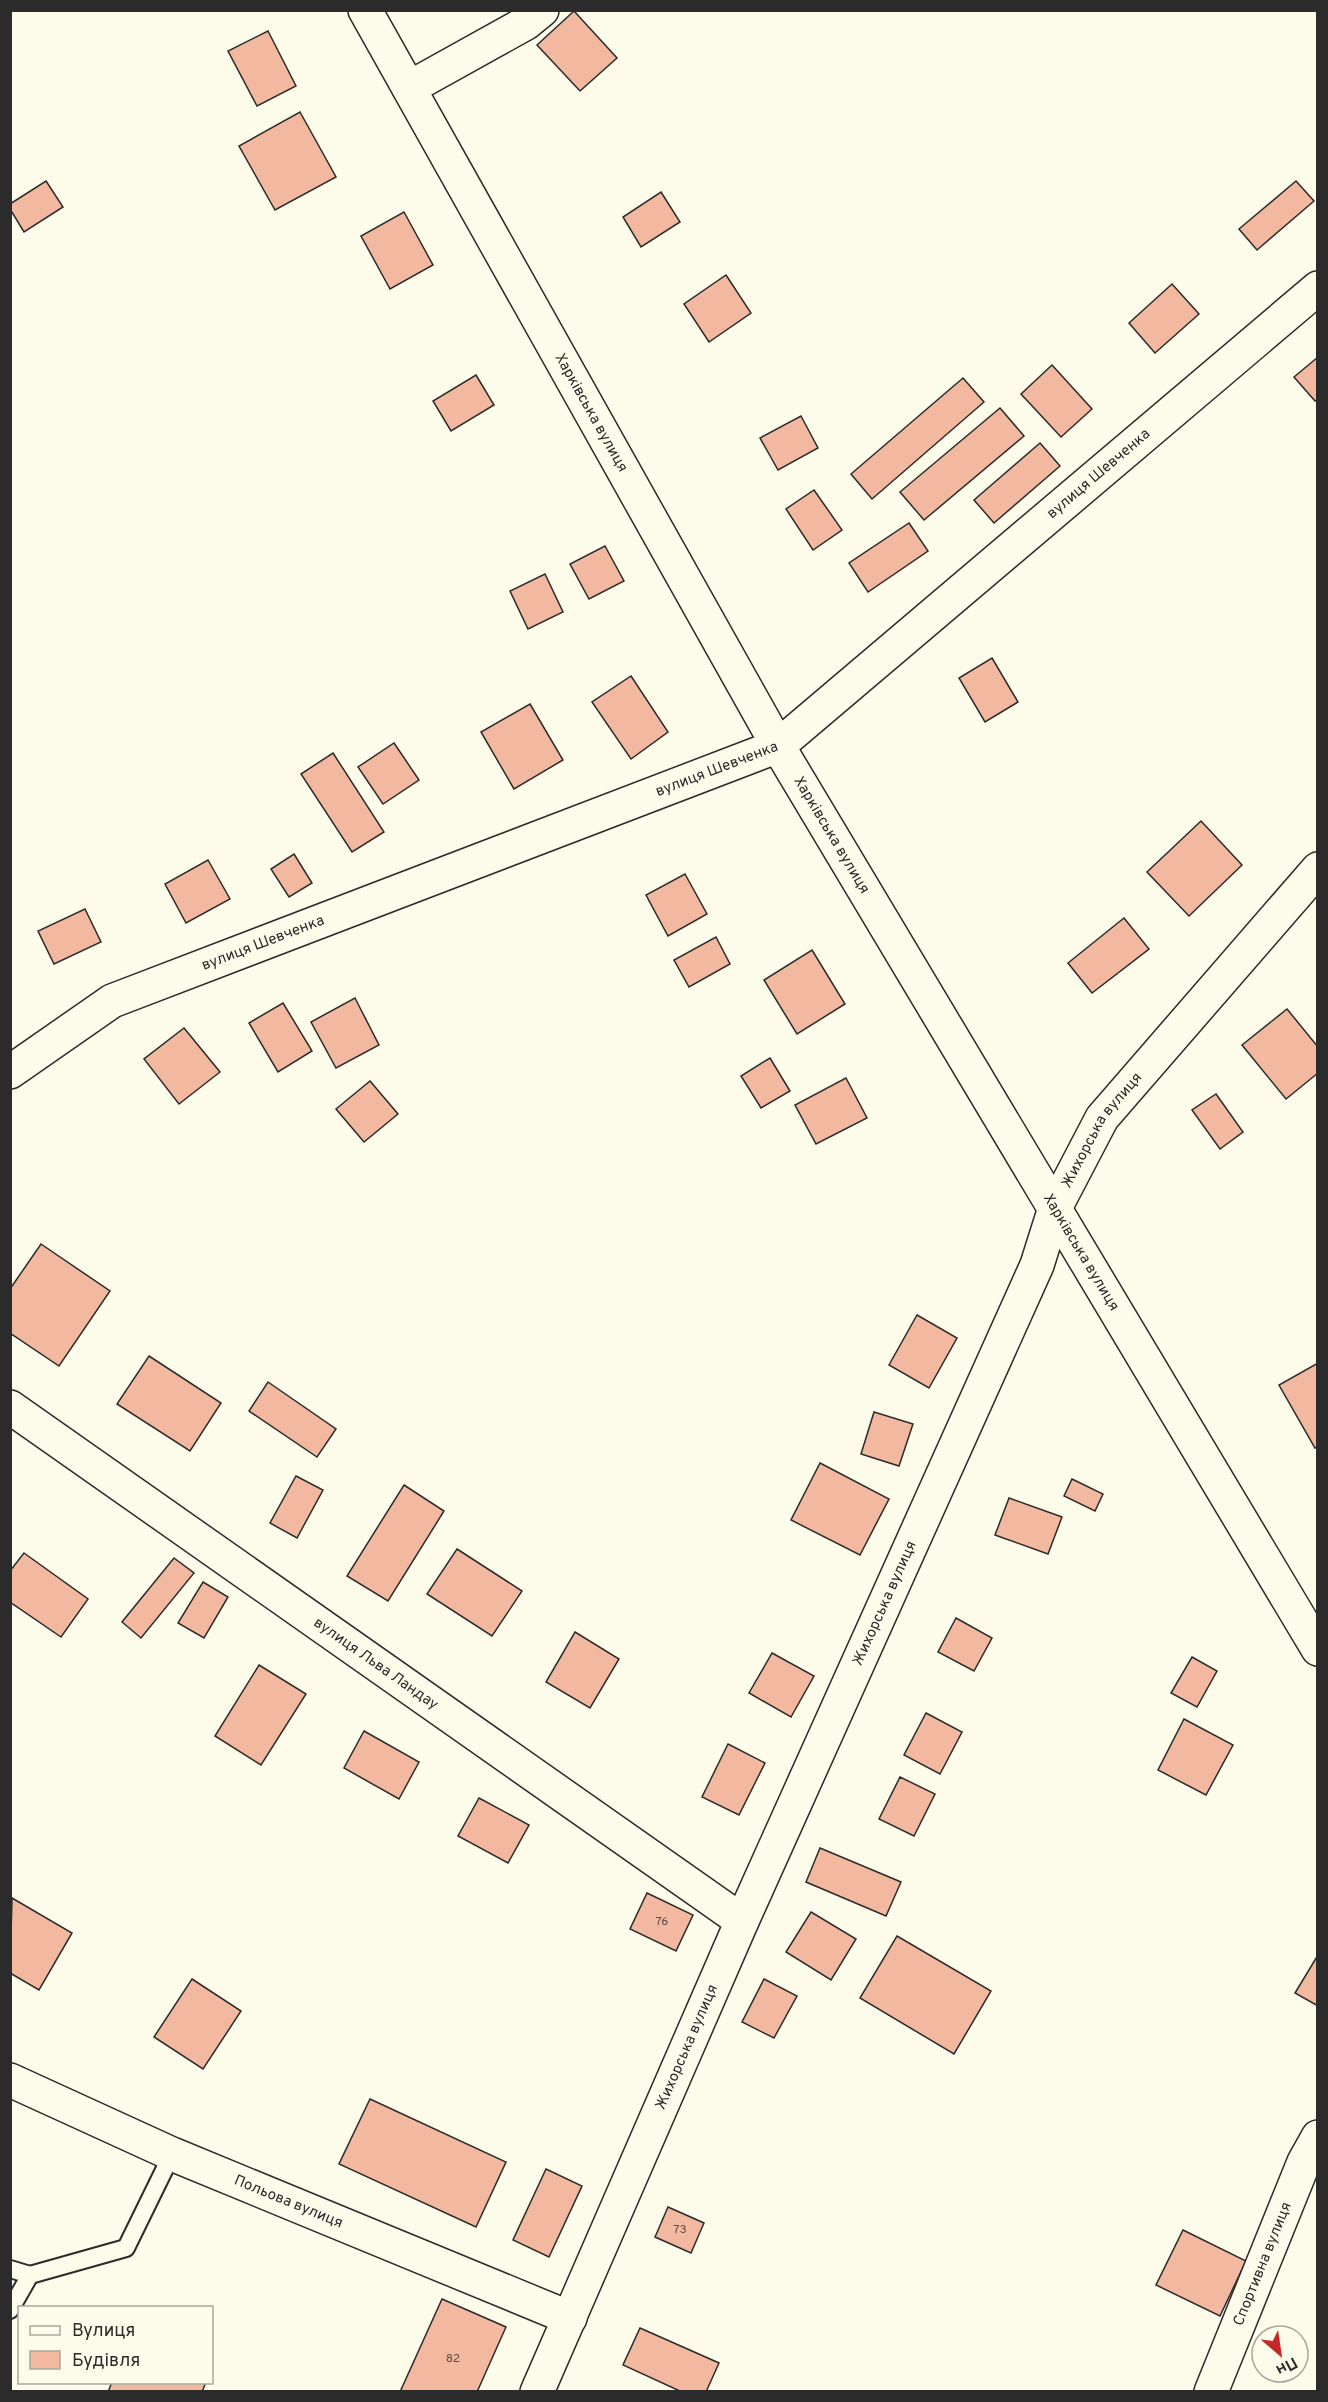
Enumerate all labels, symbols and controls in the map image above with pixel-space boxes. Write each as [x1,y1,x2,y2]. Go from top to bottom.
street label: Харківська вулиця [550,350,632,476]
street label: вулиця Шевченка [1043,425,1154,523]
street label: вулиця Шевченка [653,737,781,801]
street label: Харківська вулиця [789,773,874,897]
street label: вулиця Шевченка [199,911,327,975]
street label: Жихорська вулиця [1058,1069,1147,1191]
street label: Харківська вулиця [1038,1190,1123,1315]
street label: Жихорська вулиця [849,1538,921,1669]
street label: вулиця Льва Ландау [310,1613,442,1714]
house number: 76 [656,1914,668,1930]
street label: Жихорська вулиця [651,1982,723,2113]
street label: Польова вулиця [231,2171,346,2233]
street label: Спортивна вулиця [1229,2199,1296,2329]
house number: 73 [673,2222,687,2238]
legend [18,2306,213,2384]
text: Вулиця [72,2320,135,2343]
north arrow [1250,2324,1310,2384]
text: Будівля [72,2350,140,2373]
house number: 82 [446,2351,460,2367]
text: Пн [1272,2351,1301,2379]

